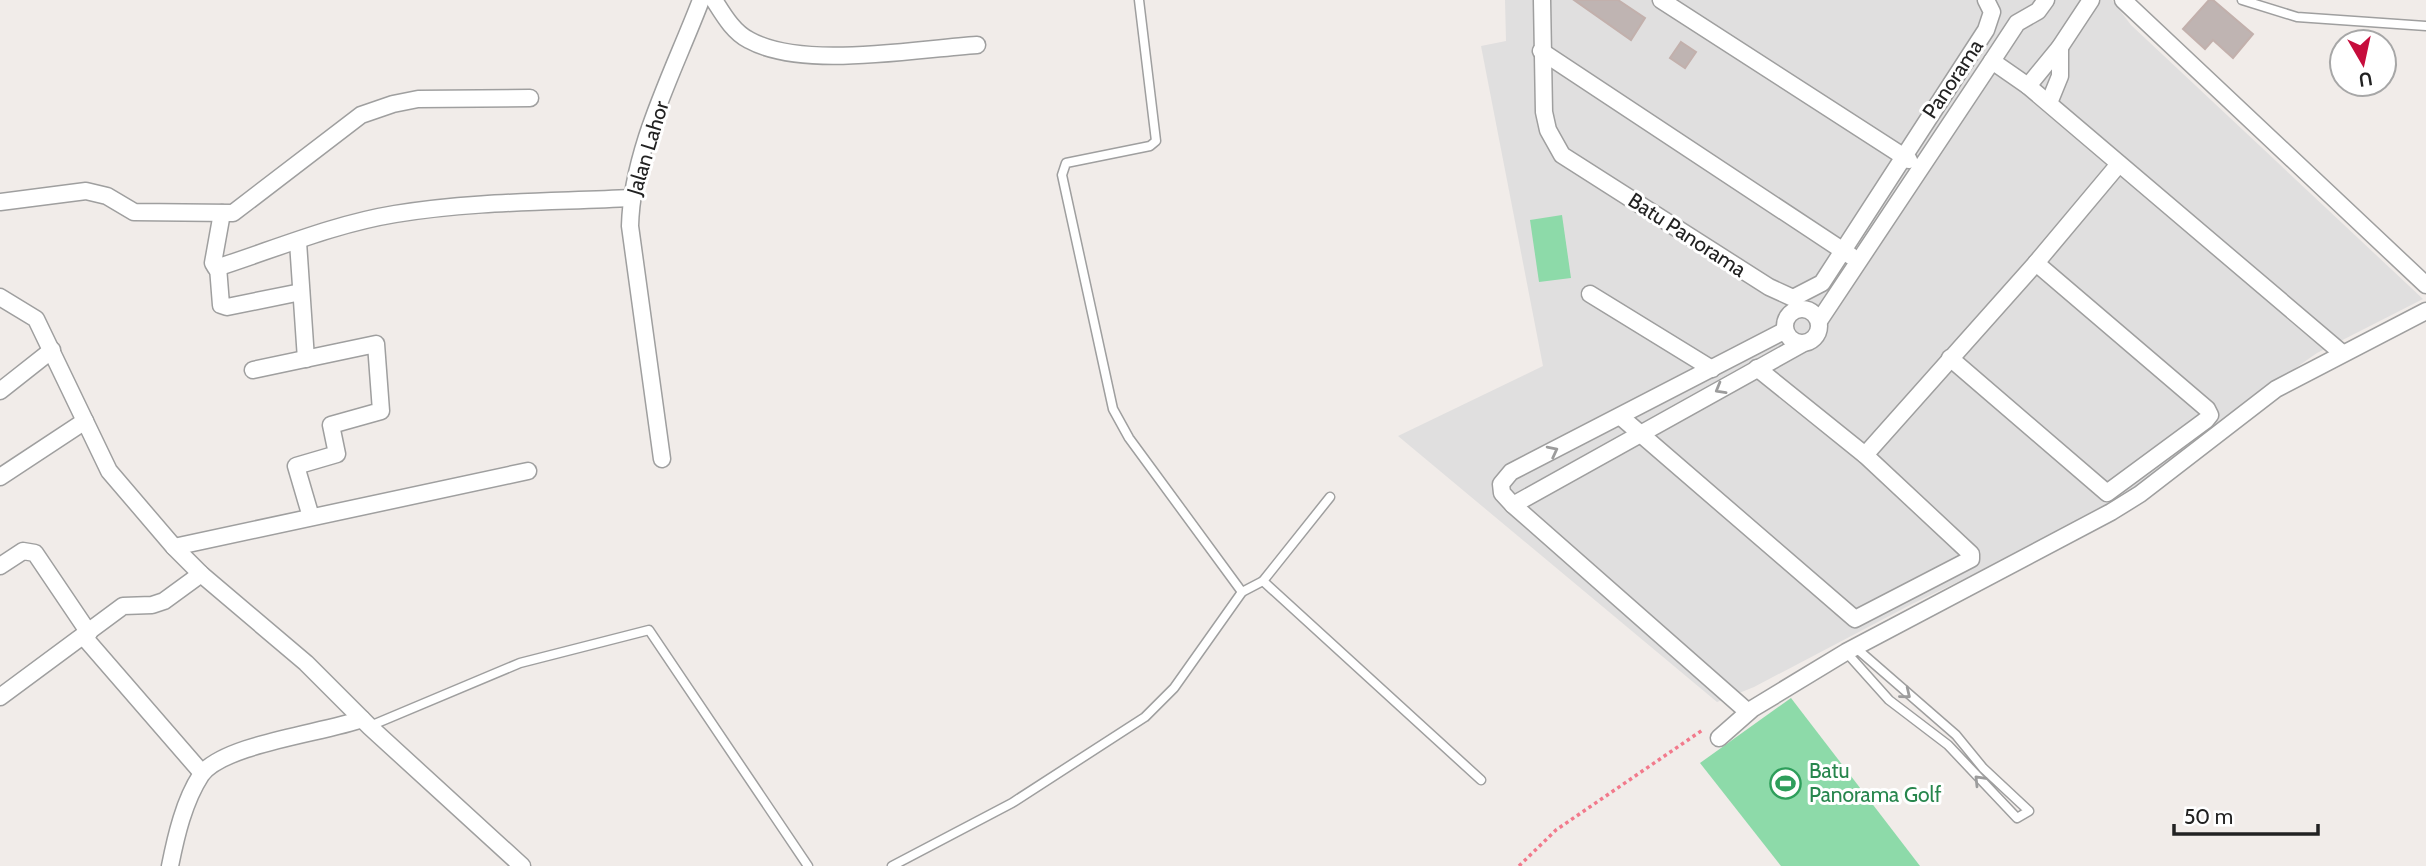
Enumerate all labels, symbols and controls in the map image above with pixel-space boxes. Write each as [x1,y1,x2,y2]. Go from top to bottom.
north arrow [2328,28,2398,98]
street label: Panorama [1917,34,1988,123]
text: U [2357,67,2374,92]
street label: Jalan Lahor [621,98,674,199]
street label: Batu Panorama [1624,187,1751,282]
one-way arrow [1715,381,1728,394]
one-way arrow [1546,446,1558,460]
one-way arrow [1899,686,1911,699]
place label: Batu Panorama Golf [1809,758,1941,807]
sports icon: Batu Panorama Golf [1769,766,1803,800]
one-way arrow [1974,775,1987,788]
scale bar [2174,792,2318,836]
text: 50 m [2184,804,2233,829]

